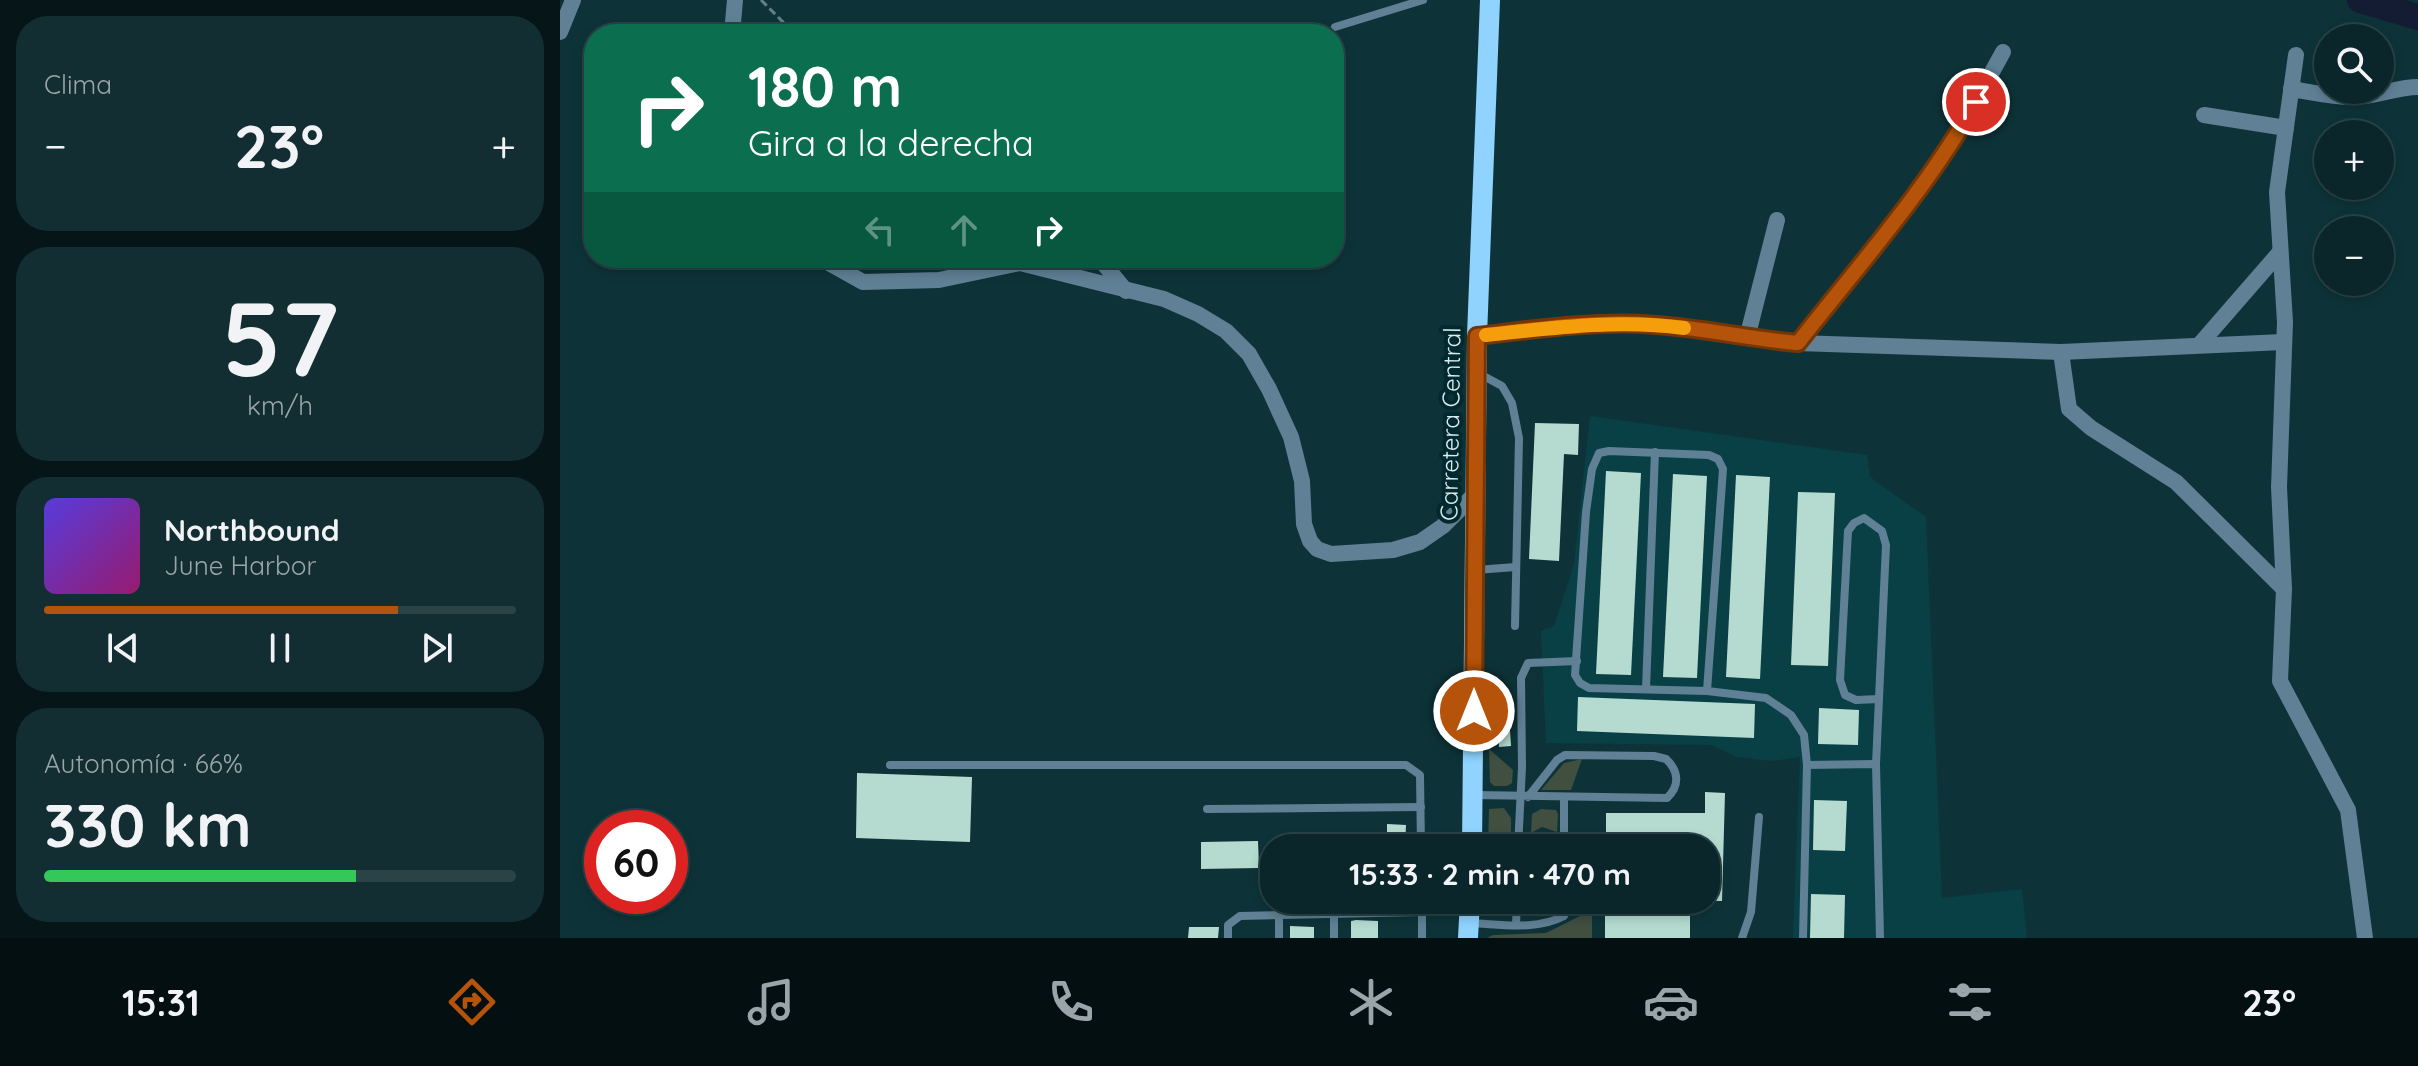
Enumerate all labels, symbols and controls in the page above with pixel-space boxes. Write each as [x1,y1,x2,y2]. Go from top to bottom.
map controls [2314,24,2394,296]
button: search [2314,24,2394,104]
text: 180 m [748,51,902,121]
icon: right [616,56,720,160]
text: Clima [44,68,112,101]
pin [1942,68,2010,136]
icon: arrive [1954,80,1998,124]
text: 23° [234,108,324,183]
text: − [44,118,67,173]
text: + [491,118,516,173]
text: Gira a la derecha [748,120,1034,165]
button: + [2314,120,2394,200]
icon: left [858,208,902,252]
icon: ahead [942,208,986,252]
icon: right [1026,208,1070,252]
button: − [2314,216,2394,296]
text: 57 [221,272,339,402]
street label: Carretera Central [1433,327,1467,521]
text: km/h [247,389,313,422]
text: Northbound [164,511,340,549]
text: June Harbor [164,549,316,582]
icon: previous [101,626,145,670]
icon: pause [258,626,302,670]
icon: next [415,626,459,670]
position arrow [1432,669,1516,753]
text: Autonomía · 66% [44,747,243,780]
text: 330 km [44,787,252,862]
speed limit sign: 60 [584,810,688,914]
text: 15:33 · 2 min · 470 m [1349,855,1631,893]
icon: directions [444,974,500,1030]
icon: music [743,974,799,1030]
icon: phone [1043,974,1099,1030]
icon: climate [1343,974,1399,1030]
icon: car [1643,974,1699,1030]
icon: filters [1942,974,1998,1030]
text: 15:31 [122,980,200,1025]
text: 23° [2242,980,2296,1025]

